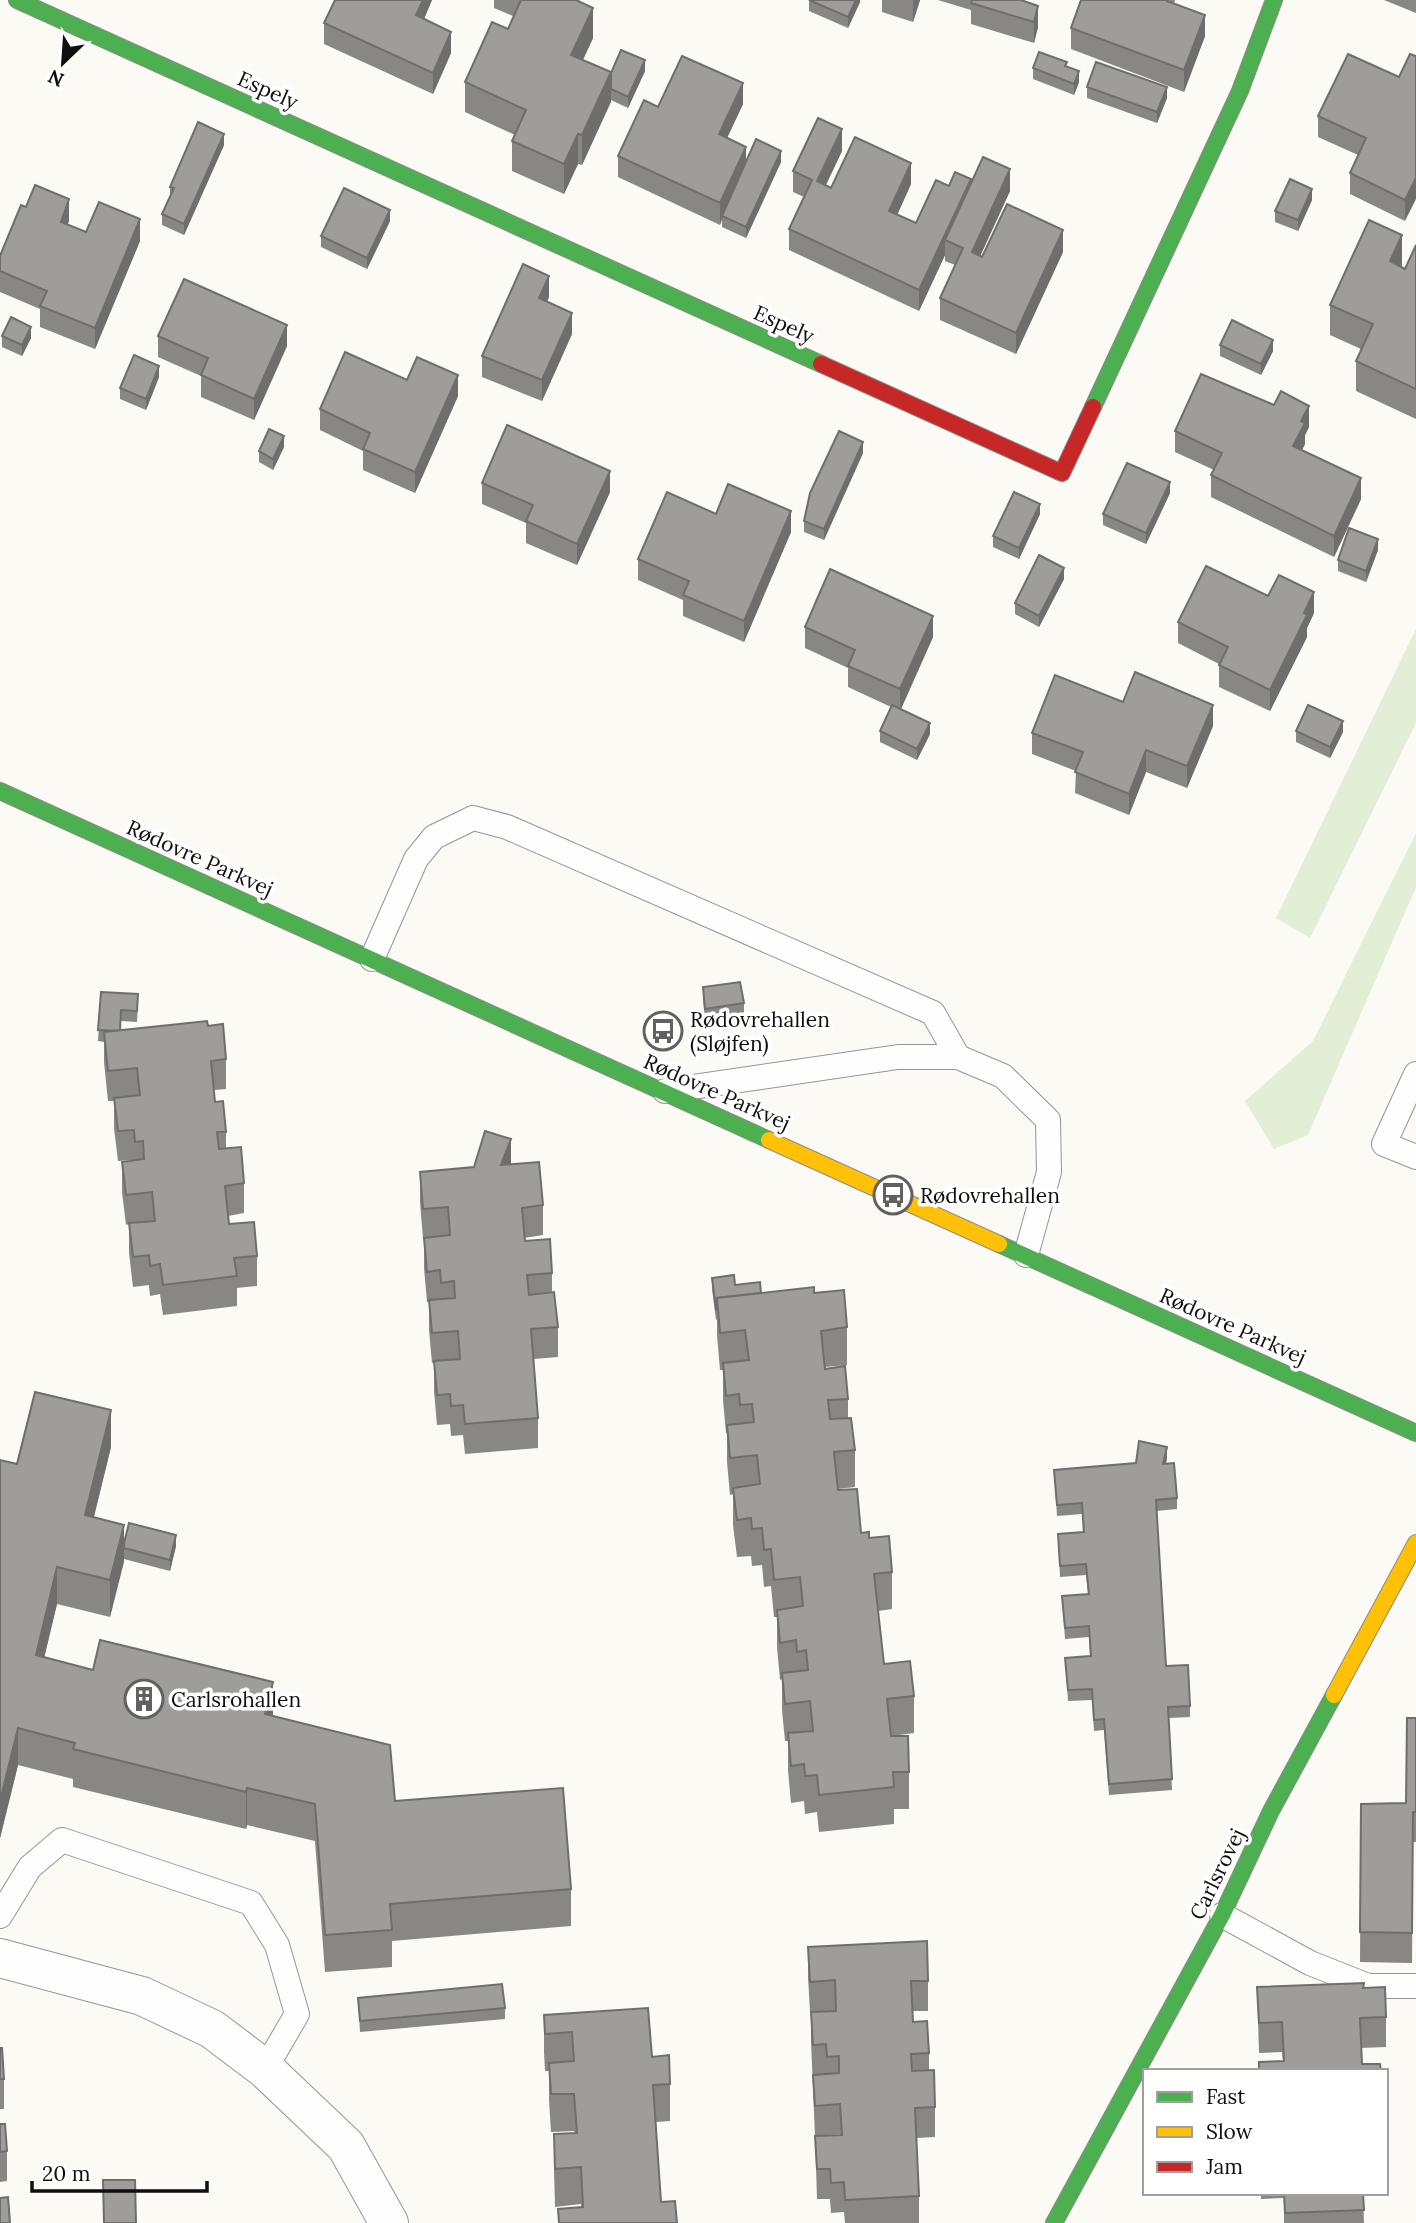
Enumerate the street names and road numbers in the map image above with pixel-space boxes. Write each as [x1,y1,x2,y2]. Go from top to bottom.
street label: Espely [234,65,302,115]
street label: Espely [750,299,818,349]
street label: Rødovre Parkvej [123,814,277,902]
street label: Rødovre Parkvej [640,1048,794,1136]
street label: Rødovre Parkvej [1156,1282,1310,1370]
street label: Carlsrovej [1183,1824,1251,1924]

